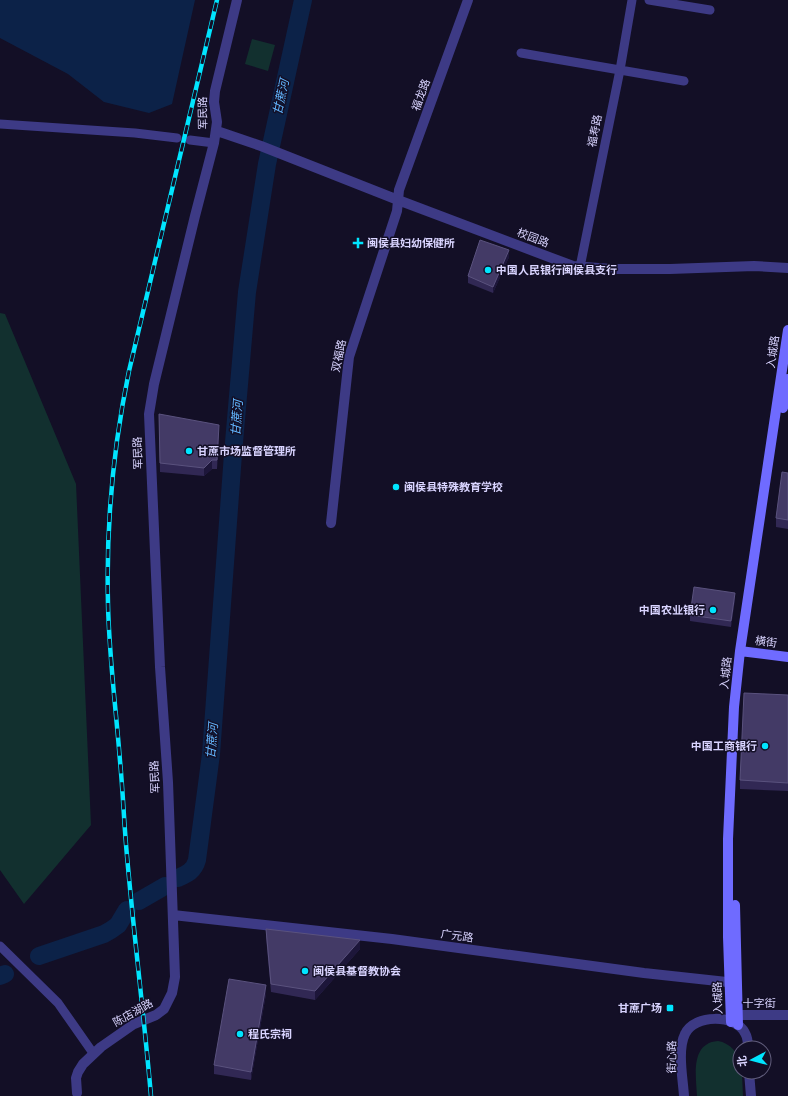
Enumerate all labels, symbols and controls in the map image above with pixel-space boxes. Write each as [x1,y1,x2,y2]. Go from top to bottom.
water label: 甘蔗河 [269,76,293,116]
street label: 福龙路 [408,77,434,113]
street label: 军民路 [195,96,211,130]
street label: 福寿路 [584,113,606,149]
street label: 校园路 [515,225,551,251]
place label: 闽侯县妇幼保健所 [367,236,455,251]
marker: 闽侯县妇幼保健所 [352,237,364,249]
place label: 中国人民银行闽侯县支行 [496,263,617,278]
marker: 中国人民银行闽侯县支行 [483,265,493,275]
street label: 入城路 [763,335,783,369]
street label: 双福路 [328,338,350,374]
water label: 甘蔗河 [228,397,246,437]
street label: 军民路 [130,436,146,470]
place label: 甘蔗市场监督管理所 [197,444,296,459]
marker: 甘蔗市场监督管理所 [184,446,194,456]
place label: 闽侯县特殊教育学校 [404,480,503,495]
marker: 闽侯县特殊教育学校 [391,482,401,492]
place label: 中国农业银行 [639,603,705,618]
marker: 中国农业银行 [708,605,718,615]
street label: 横街 [754,633,778,651]
street label: 入城路 [717,656,735,690]
water label: 甘蔗河 [202,720,222,760]
place label: 中国工商银行 [691,739,757,754]
marker: 中国工商银行 [760,741,770,751]
street label: 军民路 [147,760,163,794]
street label: 广元路 [440,926,474,946]
place label: 闽侯县基督教协会 [313,964,401,979]
marker: 闽侯县基督教协会 [300,966,310,976]
street label: 入城路 [710,981,726,1015]
street label: 陈店湖路 [110,996,156,1030]
street label: 十字街 [743,996,776,1011]
place label: 甘蔗广场 [618,1001,662,1016]
marker: 甘蔗广场 [665,1003,675,1013]
place label: 程氏宗祠 [248,1027,292,1042]
marker: 程氏宗祠 [235,1029,245,1039]
street label: 街心路 [664,1040,680,1074]
north arrow [732,1040,772,1080]
text: 北 [734,1055,751,1068]

